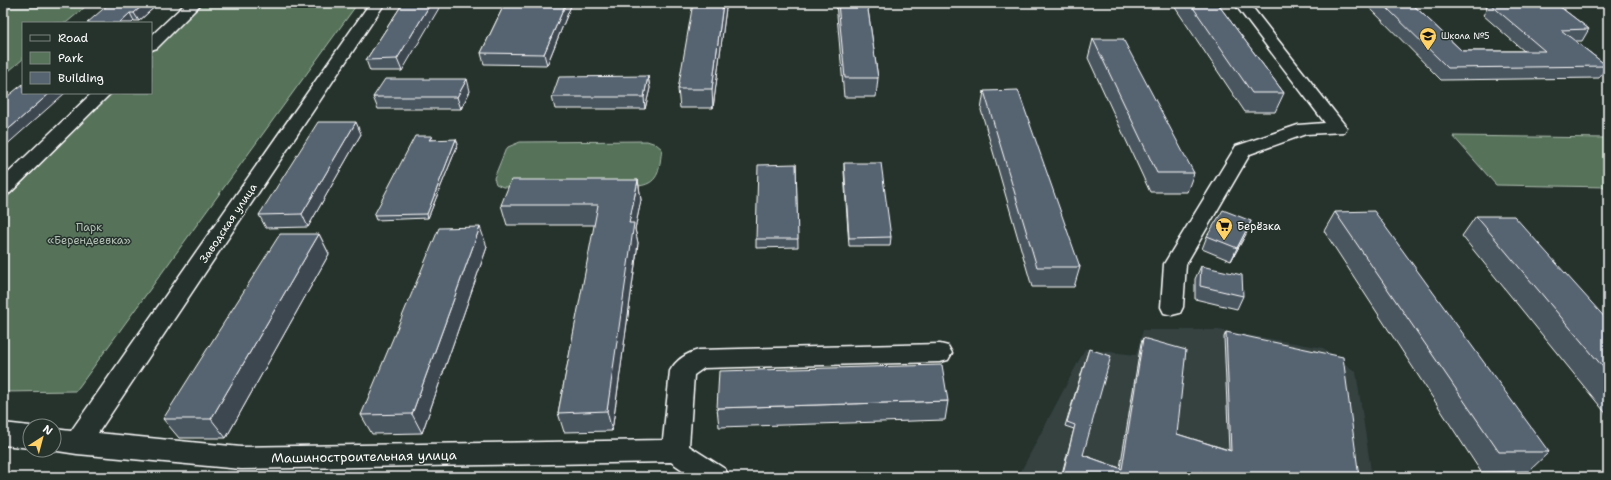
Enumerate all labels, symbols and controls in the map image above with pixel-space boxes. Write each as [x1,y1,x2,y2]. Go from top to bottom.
legend [22,22,152,94]
school or university icon: Школа №5 [1418,26,1438,51]
text: Road [58,30,89,46]
place label: Школа №5 [1441,30,1490,42]
text: Park [58,50,84,66]
text: Building [58,70,104,86]
street label: Заводская улица [196,180,261,266]
supermarket icon: Берёзка [1214,216,1234,241]
place label: Берёзка [1237,219,1281,234]
park label: Парк «Берендеевка» [47,220,131,248]
north arrow [22,418,62,458]
text: N [40,422,56,439]
street label: Машиностроительная улица [271,446,457,467]

